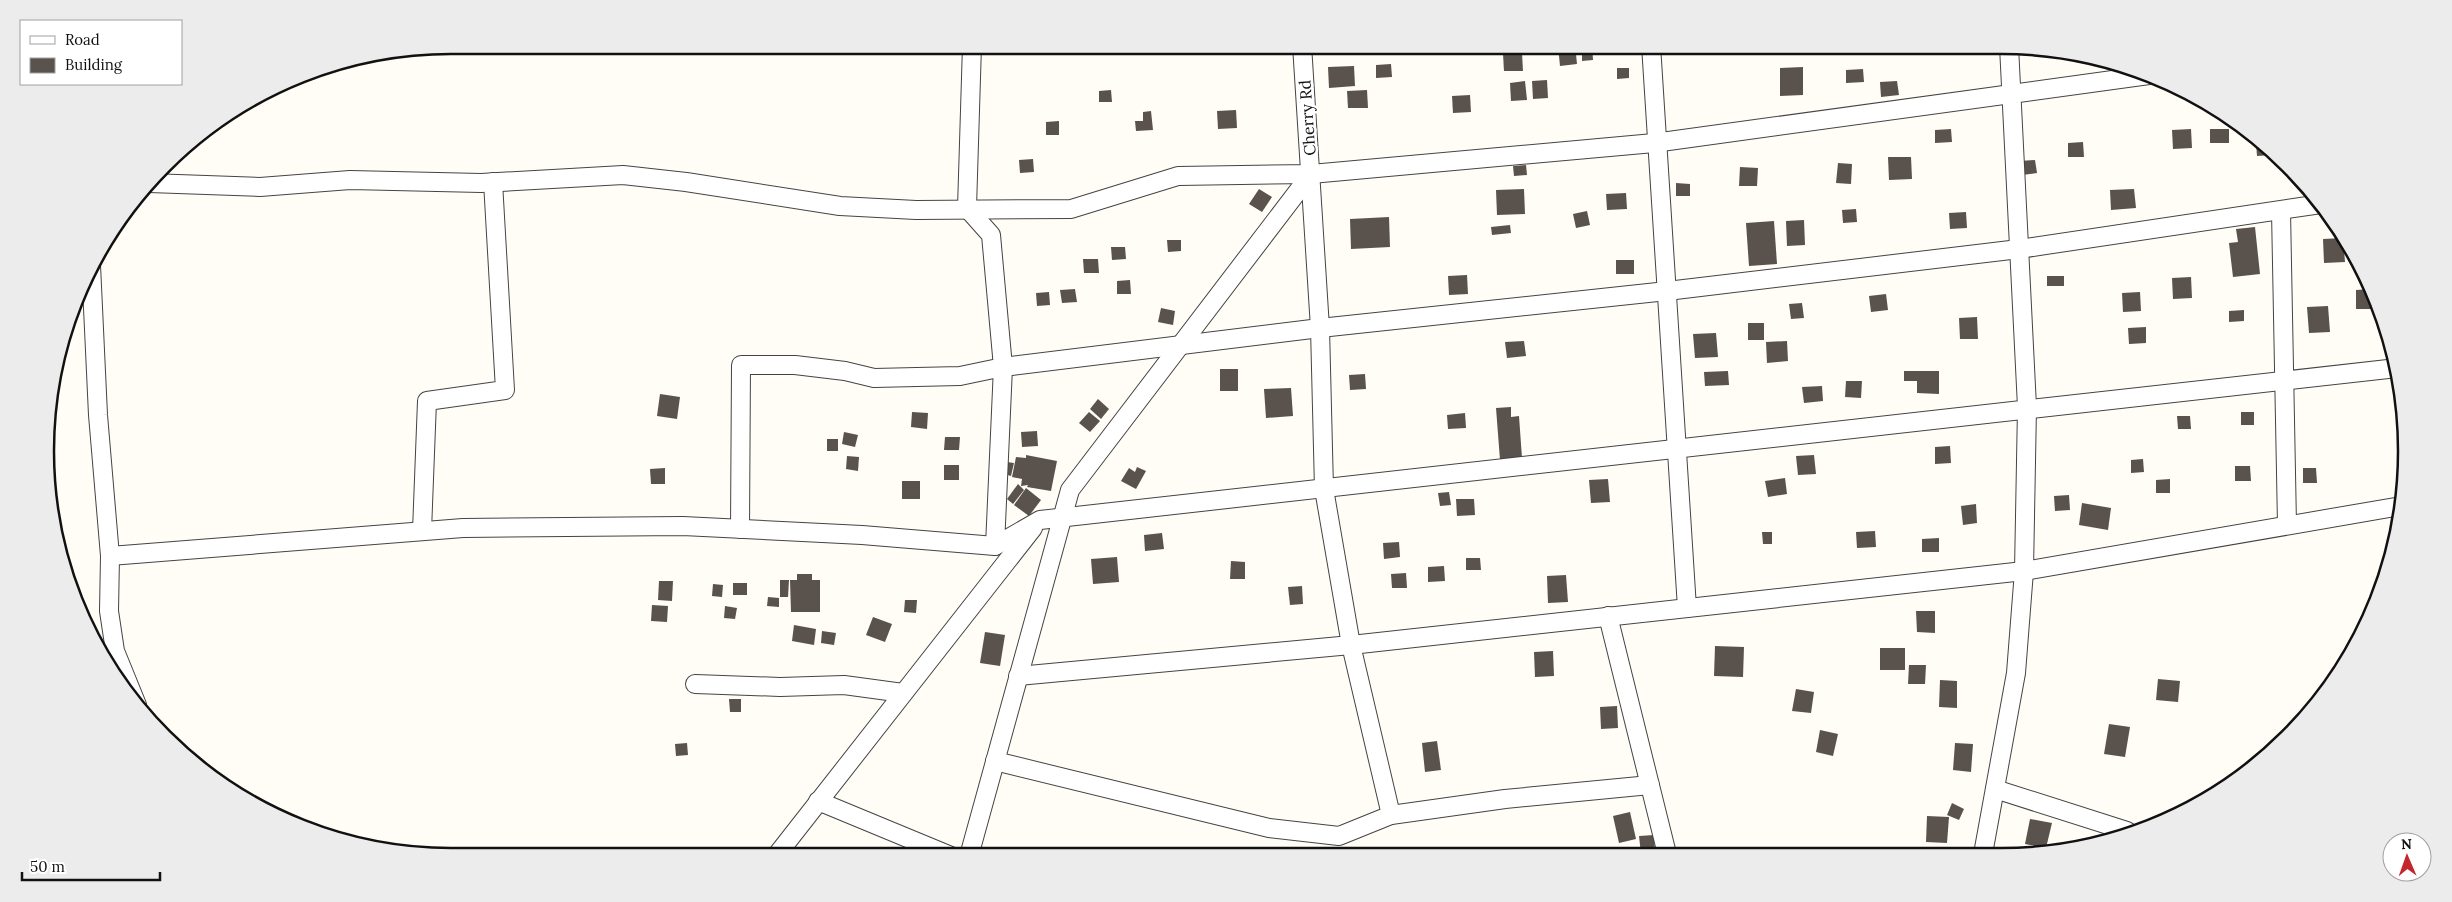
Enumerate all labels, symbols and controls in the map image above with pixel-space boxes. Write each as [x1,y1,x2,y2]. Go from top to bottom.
legend [20,20,182,85]
text: Road [65,30,100,49]
text: Building [65,55,123,74]
street label: Cherry Rd [1294,79,1320,156]
north arrow [2382,832,2432,882]
text: N [2401,835,2412,853]
scale bar [22,850,160,882]
text: 50 m [30,857,65,876]

